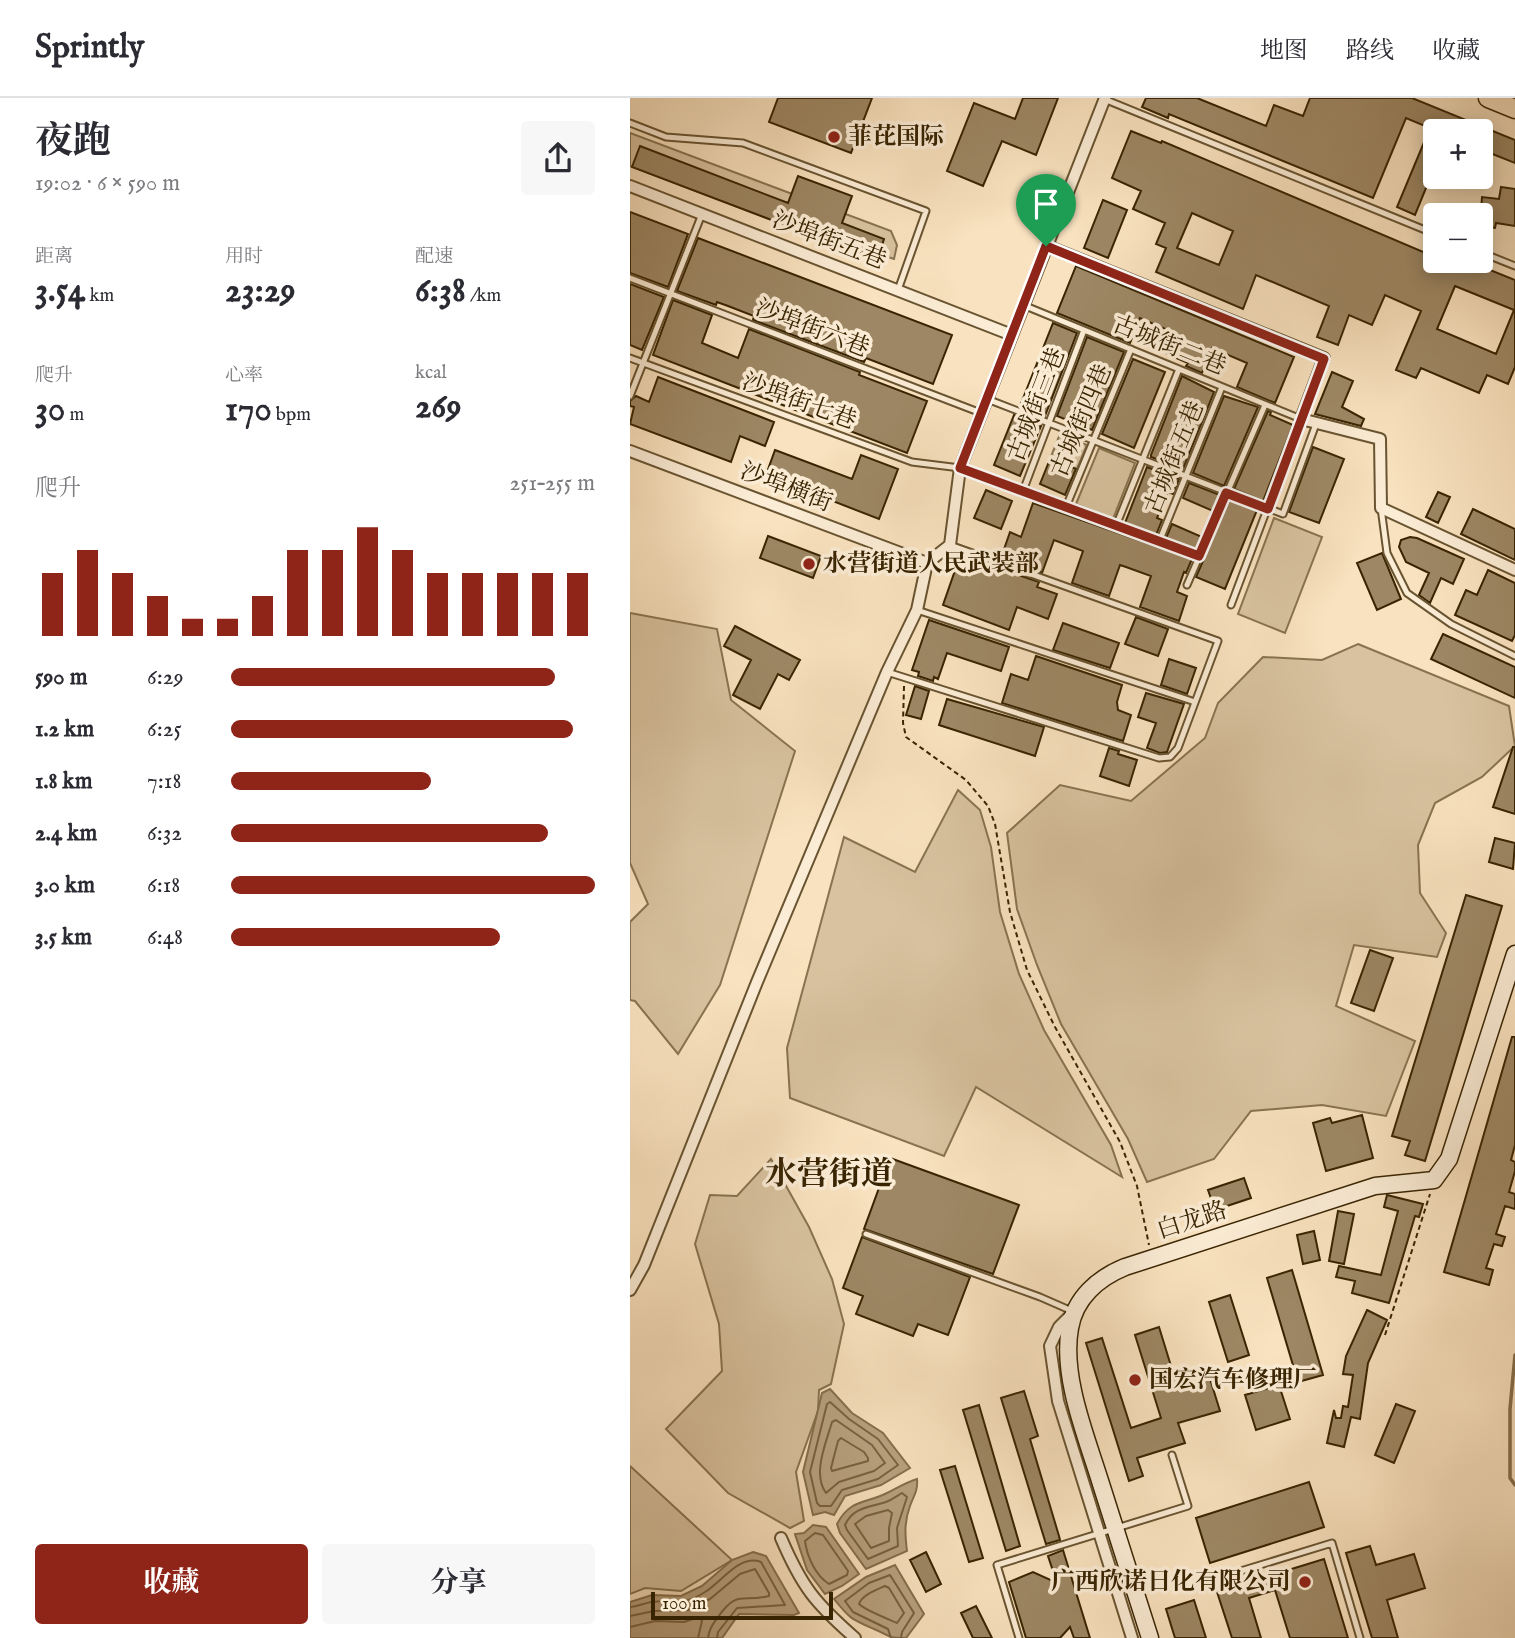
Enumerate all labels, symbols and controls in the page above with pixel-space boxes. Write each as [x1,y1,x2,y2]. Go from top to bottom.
text: Sprintly [35,27,144,69]
text: 地图 [1260,36,1308,67]
text: 路线 [1346,36,1394,67]
text: 收藏 [1432,36,1480,67]
text: 夜跑 [35,119,111,167]
map controls [1423,119,1493,273]
button: + [1423,119,1493,189]
button: share [521,121,595,195]
place label: 菲芘国际 [848,122,944,153]
marker: 菲芘国际 [826,129,842,145]
text: 19:02 · 6 × 590 m [35,169,180,198]
pin [1016,174,1076,246]
icon: arrive [1027,185,1065,223]
button: − [1423,203,1493,273]
street label: 沙埠街五巷 [767,205,891,277]
text: 距离 [35,245,73,269]
text: 用时 [225,245,263,269]
text: 配速 [415,245,453,269]
text: 3.54 [35,269,85,314]
text: 23:29 [225,269,295,314]
text: 6:38 [415,269,466,314]
text: km [85,284,114,308]
text: /km [466,284,501,308]
street label: 沙埠街六巷 [750,293,874,365]
street label: 古城街二巷 [1108,309,1230,383]
street label: 古城街三巷 [1001,343,1073,467]
street label: 古城街四巷 [1044,360,1120,482]
text: kcal [415,361,447,385]
text: 爬升 [35,364,73,388]
text: 心率 [225,364,263,388]
street label: 沙埠街七巷 [737,367,861,437]
text: 269 [415,385,461,430]
text: 30 [35,388,65,433]
text: 170 [225,388,272,433]
street label: 古城街五巷 [1138,397,1212,519]
text: m [65,403,84,427]
text: bpm [272,403,311,427]
street label: 沙埠横街 [736,456,836,520]
text: 251–255 m [510,469,595,498]
text: 爬升 [35,474,81,503]
place label: 水营街道人民武装部 [823,549,1039,580]
marker: 水营街道人民武装部 [801,556,817,572]
text: 590 m [35,663,87,692]
text: 6:29 [147,663,184,692]
text: 1.2 km [35,715,94,744]
text: 6:25 [147,715,182,744]
text: 1.8 km [35,767,93,796]
text: 7:18 [147,767,181,796]
text: 2.4 km [35,819,97,848]
text: 6:32 [147,819,182,848]
text: 3.0 km [35,871,95,900]
text: 6:18 [147,871,180,900]
text: 3.5 km [35,923,92,952]
text: 6:48 [147,923,183,952]
district label: 水营街道 [765,1155,893,1196]
street label: 白龙路 [1153,1195,1231,1247]
place label: 国宏汽车修理厂 [1149,1365,1317,1396]
marker: 国宏汽车修理厂 [1127,1372,1143,1388]
button: 收藏 [35,1544,308,1624]
button: 分享 [322,1544,595,1624]
place label: 广西欣诺日化有限公司 [1051,1567,1291,1598]
marker: 广西欣诺日化有限公司 [1297,1574,1313,1590]
scale bar [651,1589,833,1621]
text: 100 m [662,1592,706,1616]

